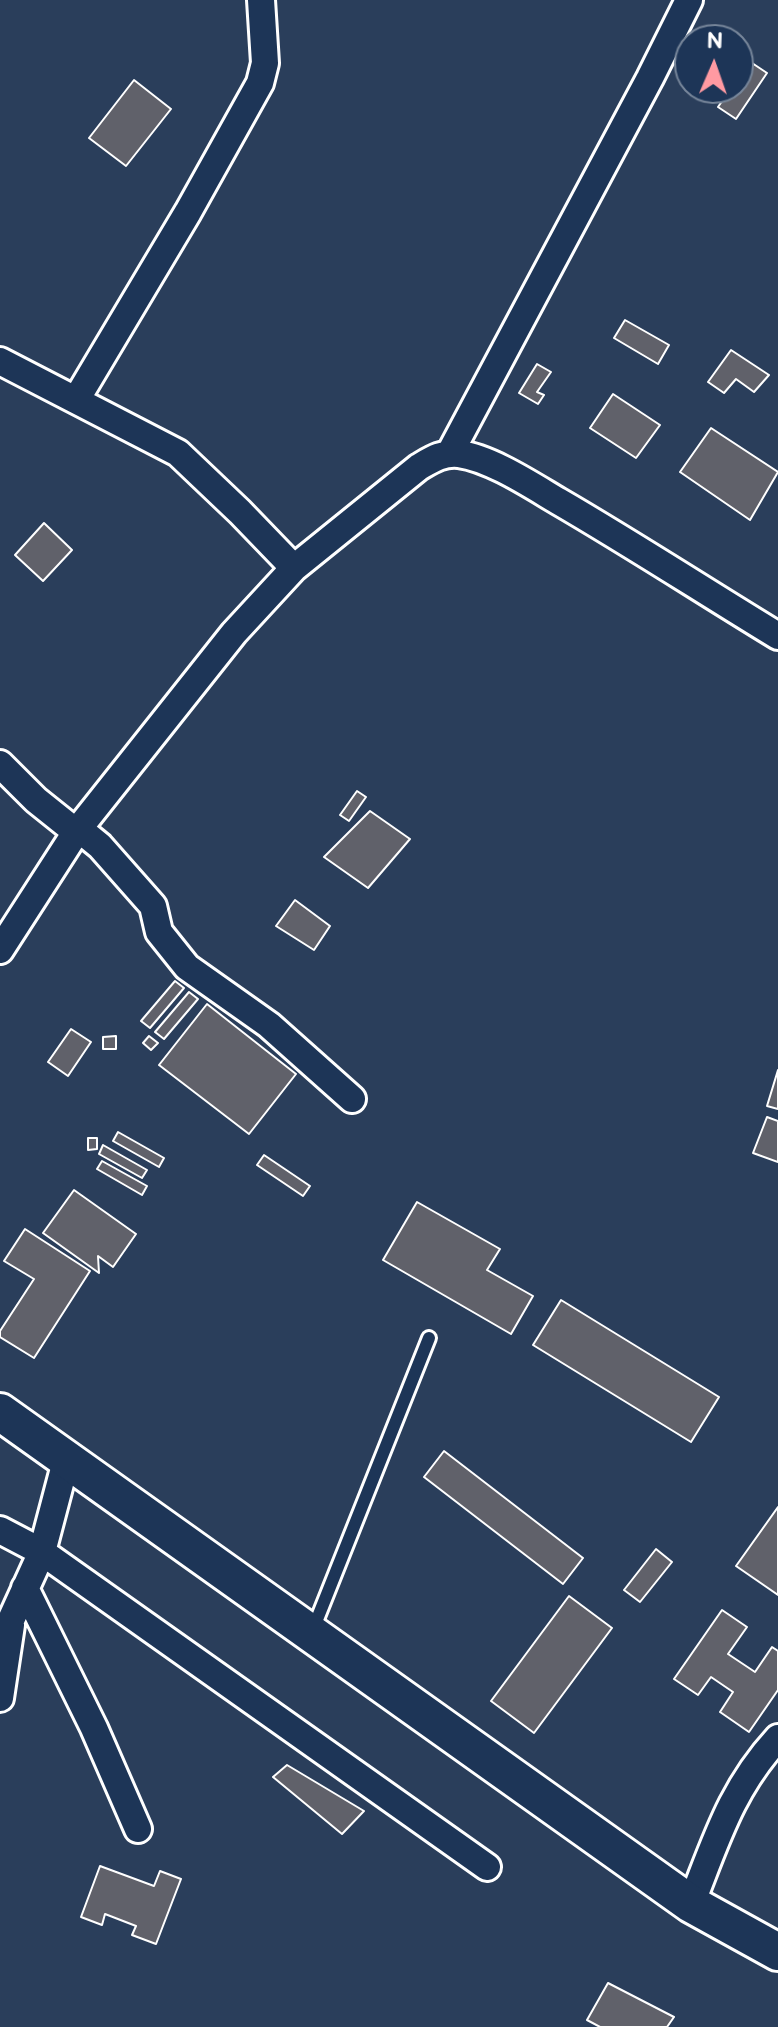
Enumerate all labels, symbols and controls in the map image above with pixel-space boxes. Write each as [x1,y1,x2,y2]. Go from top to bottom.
north arrow [674,24,754,104]
text: N [706,28,724,55]

